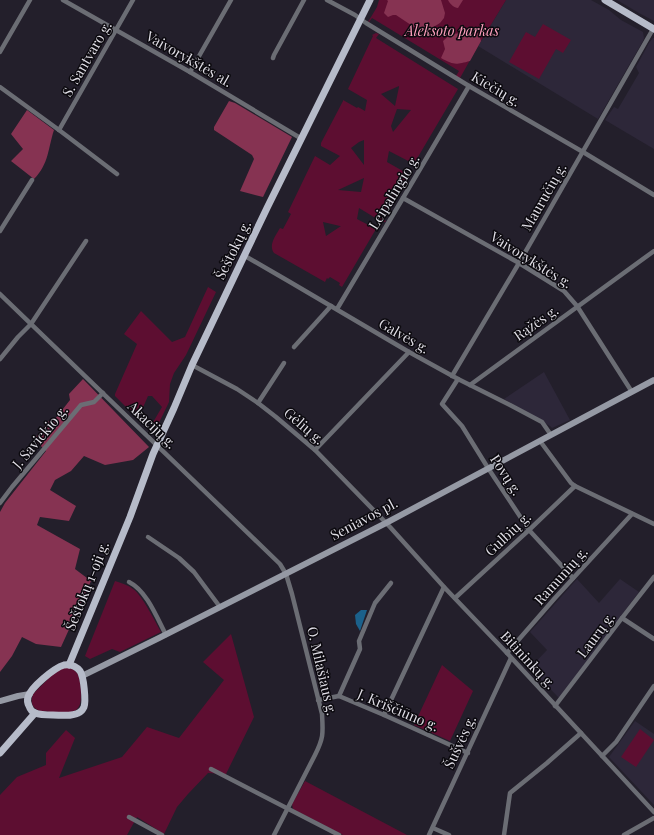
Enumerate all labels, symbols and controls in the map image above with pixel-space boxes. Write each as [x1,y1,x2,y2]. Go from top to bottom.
street label: S. Santvaro g. [57,18,116,100]
park label: Aleksoto parkas [403,21,500,40]
street label: Vaivorykštės al. [142,26,236,91]
street label: Kiečių g. [468,67,524,111]
street label: Leipalingio g. [364,151,423,233]
street label: Mauručių g. [517,160,571,234]
street label: Šeštokų g. [210,217,255,283]
street label: Vaivorykštės g. [486,226,576,292]
street label: Rąžės g. [510,300,562,345]
street label: Galvės g. [376,314,433,358]
street label: Akacijų g. [123,396,181,453]
street label: J. Savickio g. [7,401,72,473]
street label: Gėlių g. [280,403,329,448]
street label: Povų g. [486,451,527,499]
street label: Seniavos pl. [327,493,401,544]
street label: Gulbių g. [481,507,535,560]
street label: Šeštokų 1-oji g. [60,538,113,633]
street label: Ramunių g. [530,543,592,609]
street label: Laurų g. [572,608,619,661]
street label: O. Milašiaus g. [303,625,342,717]
street label: Bitininkų g. [497,627,560,693]
street label: J. Kriščiūno g. [354,683,442,735]
street label: Šušvės g. [439,712,480,771]

